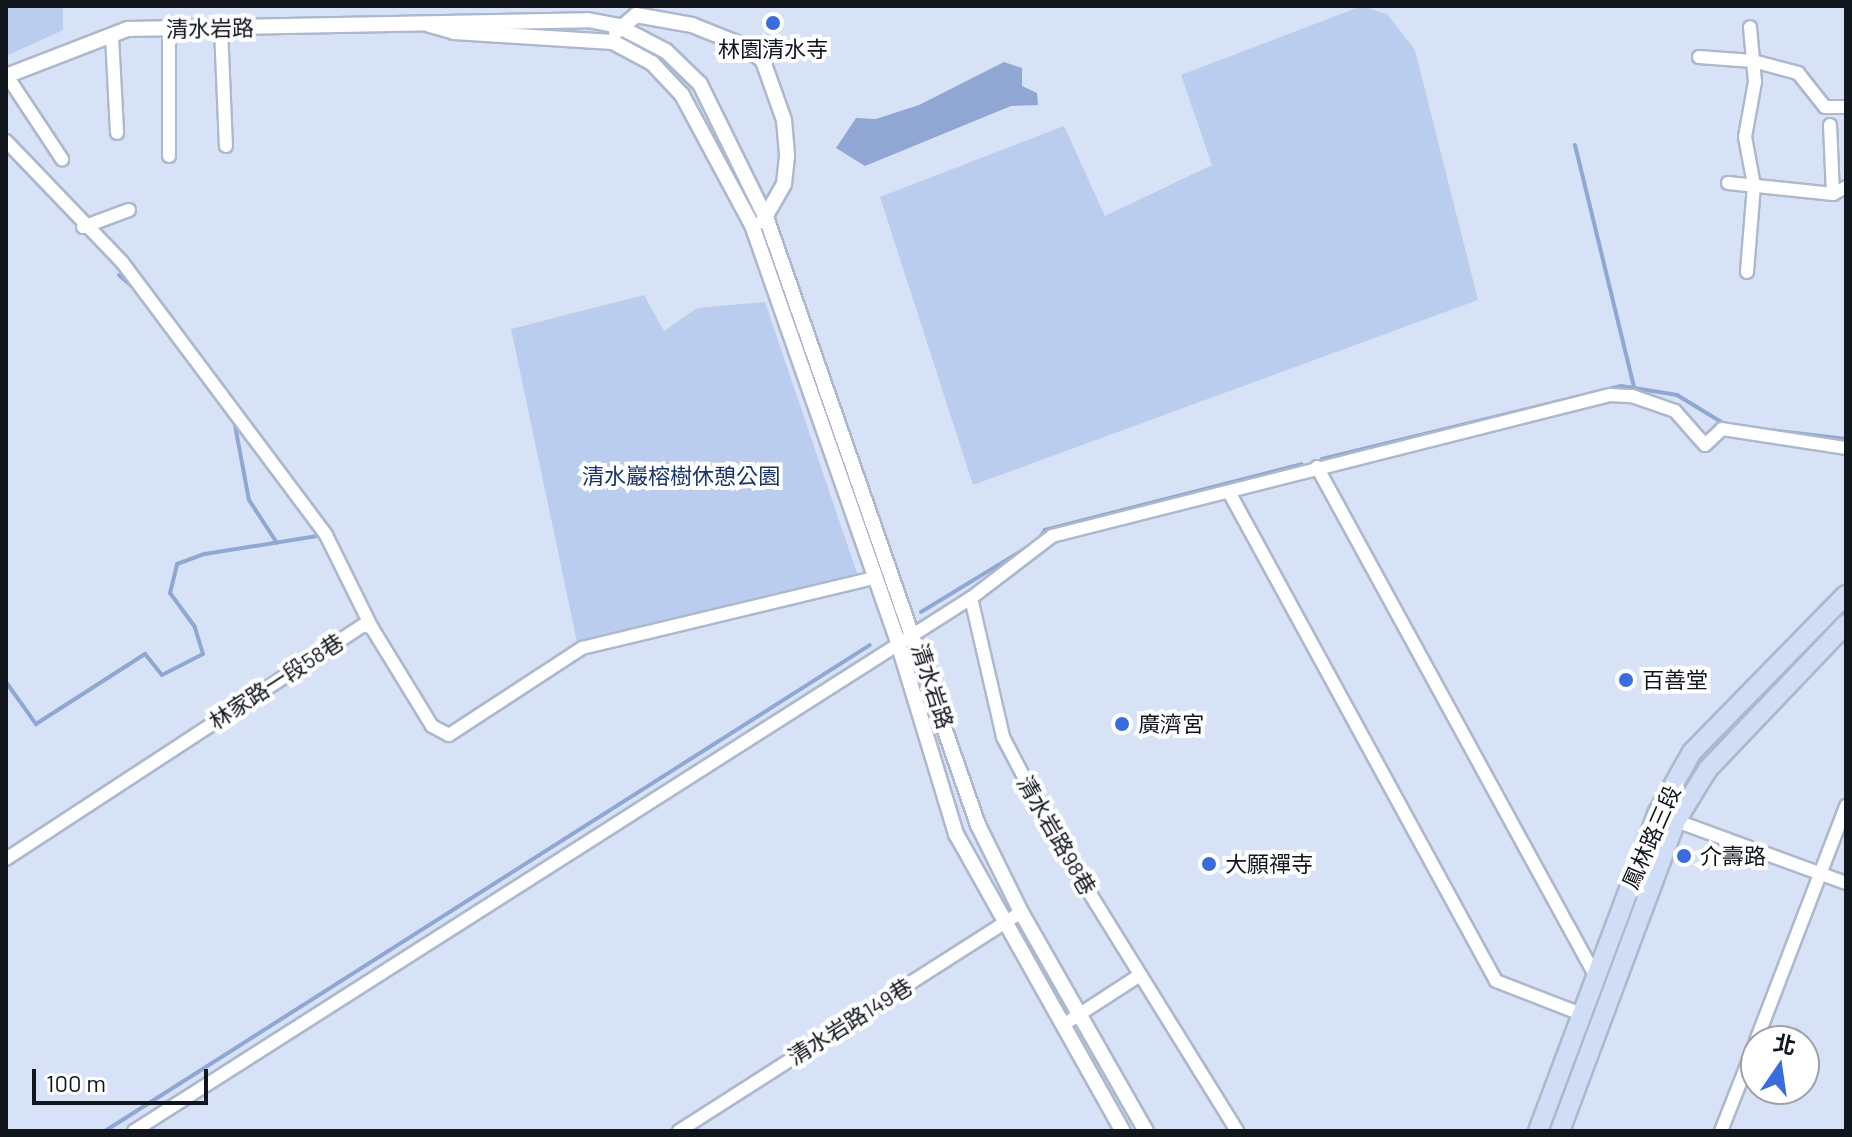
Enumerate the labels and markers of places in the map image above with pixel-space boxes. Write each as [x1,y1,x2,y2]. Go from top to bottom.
marker: 林園清水寺 [764,14,782,32]
place label: 林園清水寺 [718,36,828,62]
place label: 百善堂 [1642,667,1708,693]
marker: 百善堂 [1617,671,1635,689]
place label: 廣濟宮 [1138,711,1204,737]
marker: 廣濟宮 [1113,715,1131,733]
place label: 介壽路 [1700,843,1766,869]
marker: 介壽路 [1675,847,1693,865]
place label: 大願禪寺 [1225,851,1313,877]
marker: 大願禪寺 [1200,855,1218,873]

